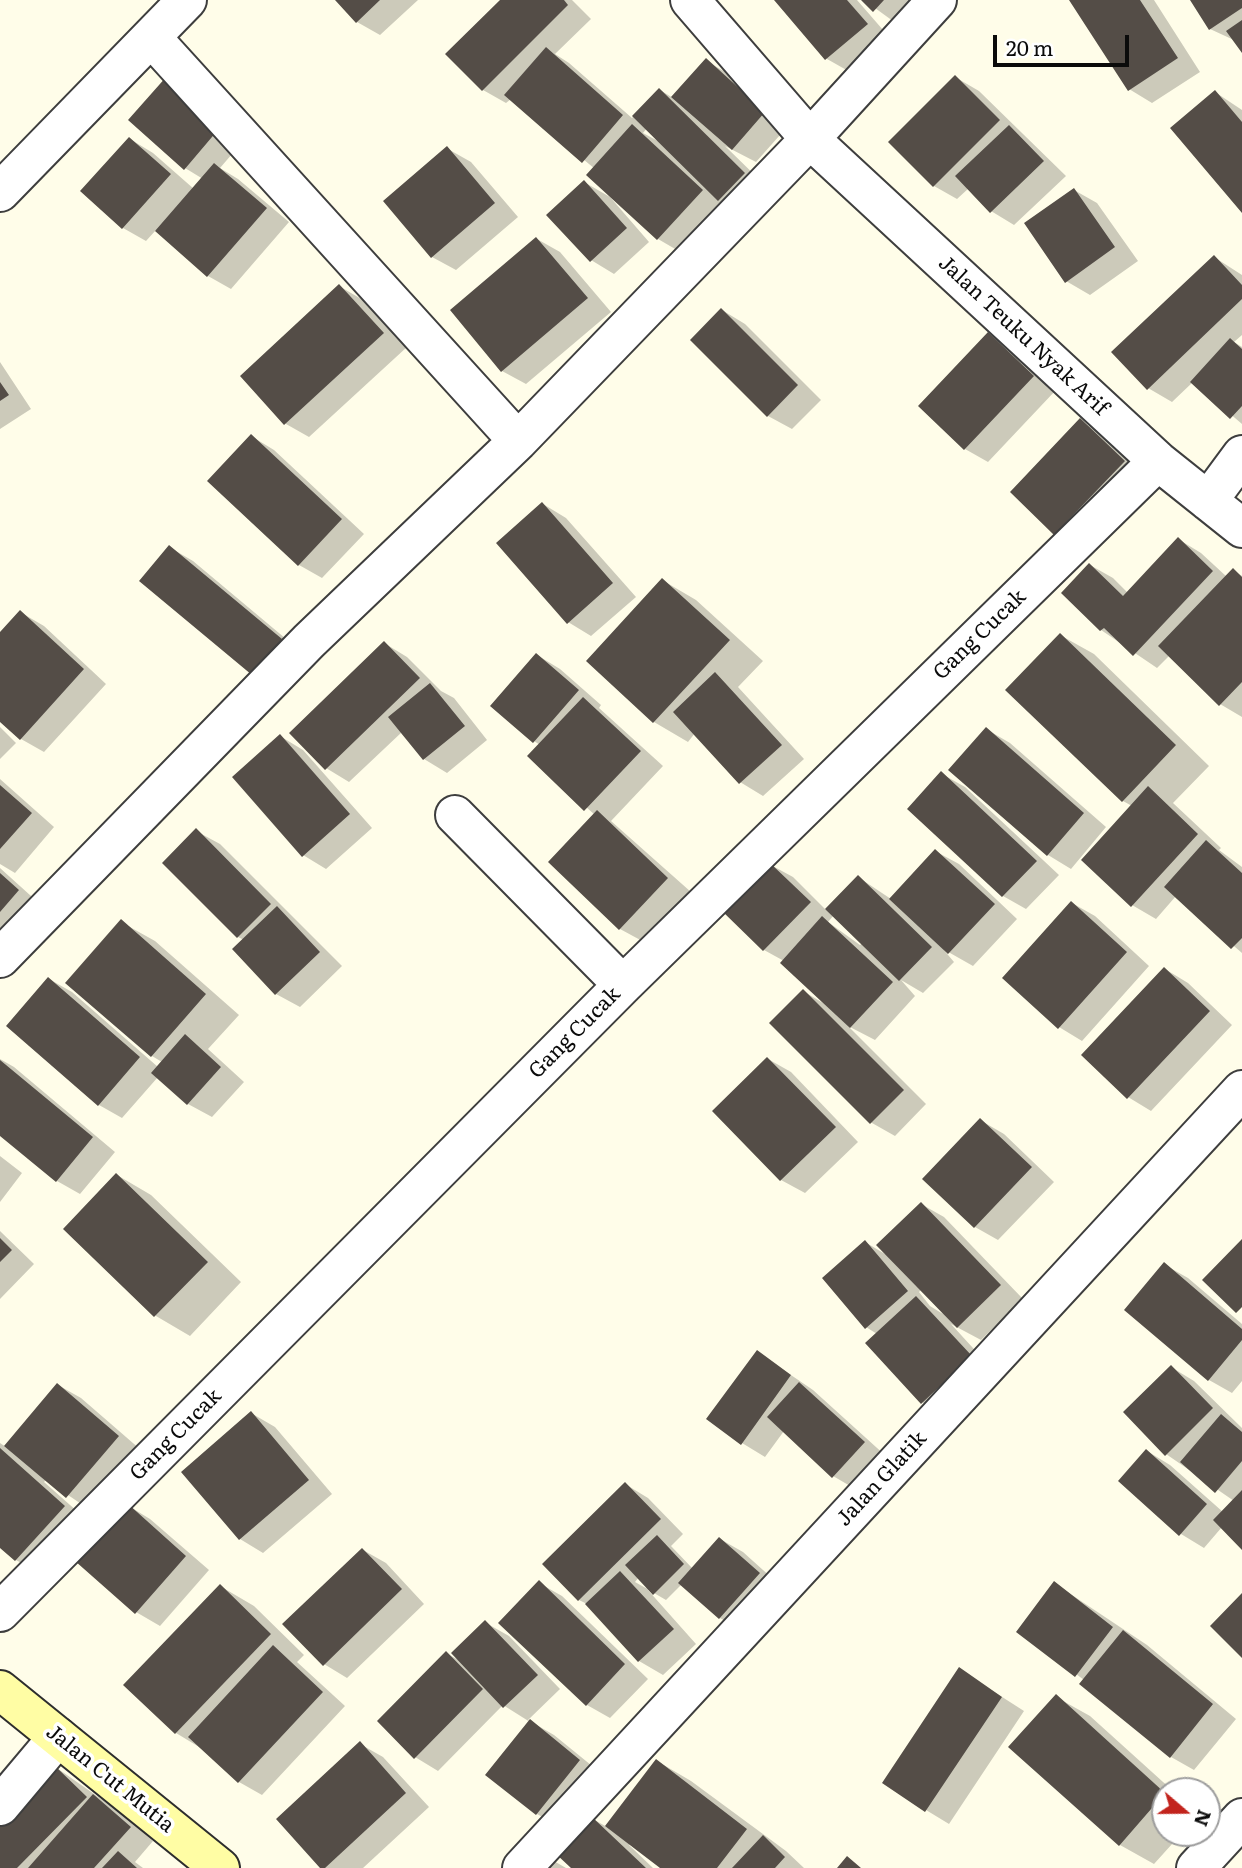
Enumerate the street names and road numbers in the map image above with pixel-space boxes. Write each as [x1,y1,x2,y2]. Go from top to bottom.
street label: Jalan Teuku Nyak Arif [933,251,1113,421]
street label: Gang Cucak [928,585,1032,685]
street label: Gang Cucak [524,982,626,1084]
street label: Gang Cucak [125,1384,227,1486]
street label: Jalan Glatik [832,1426,932,1532]
street label: Jalan Cut Mutia [41,1720,179,1838]

